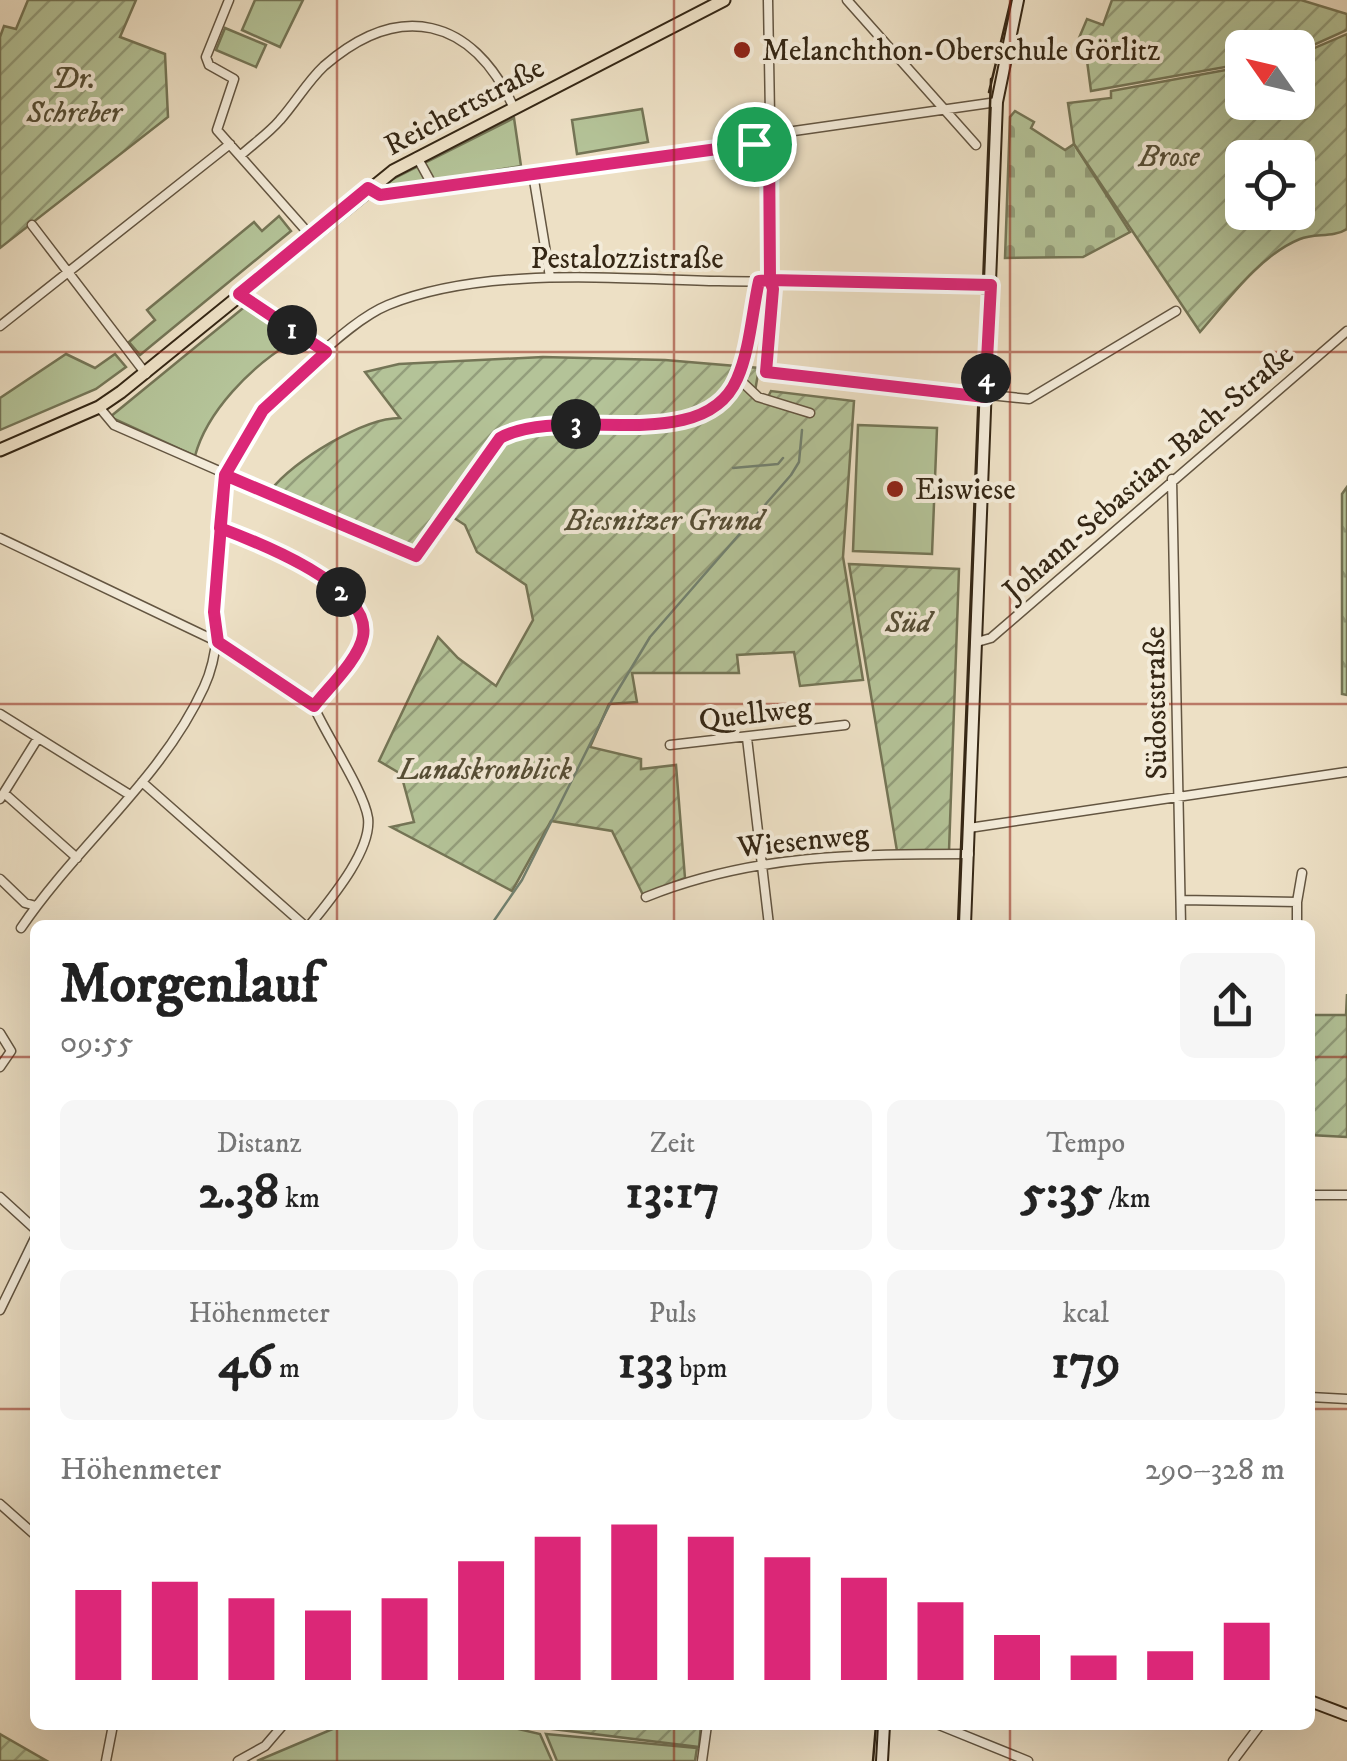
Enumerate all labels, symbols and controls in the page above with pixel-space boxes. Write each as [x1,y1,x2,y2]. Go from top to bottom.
north arrow [1225,30,1315,120]
map controls [1225,30,1315,230]
place label: Melanchthon-Oberschule Görlitz [762,33,1160,70]
marker: Melanchthon-Oberschule Görlitz [731,39,753,61]
street label: Reichertstraße [378,50,551,165]
park label: Dr. Schreber [26,61,124,132]
pin [712,102,797,187]
icon: arrive [727,117,782,172]
park label: Brose [1137,139,1200,176]
button: locate [1225,140,1315,230]
street label: Pestalozzistraße [530,241,724,278]
pin: 1 [267,305,317,355]
text: 1 [287,312,297,347]
street label: Johann-Sebastian-Bach-Straße [994,337,1302,611]
pin: 4 [961,353,1011,403]
text: 4 [978,360,994,395]
pin: 3 [551,399,601,449]
text: 3 [571,406,581,441]
place label: Eiswiese [915,472,1016,509]
marker: Eiswiese [884,478,906,500]
park label: Biesnitzer Grund [564,503,768,540]
pin: 2 [316,567,366,617]
text: 2 [334,574,348,609]
park label: Süd [884,605,936,642]
street label: Südoststraße [1137,626,1176,780]
street label: Quellweg [697,689,814,740]
park label: Landskronblick [396,752,572,789]
street label: Wiesenweg [735,816,871,867]
text: Morgenlauf [60,951,319,1020]
button: share [1180,953,1285,1058]
text: 09:55 [60,1023,133,1063]
text: Distanz [217,1126,302,1161]
text: Zeit [650,1126,695,1161]
text: Tempo [1046,1126,1125,1161]
text: 2.38 [198,1161,279,1224]
text: 13:17 [625,1161,720,1224]
text: 5:35 [1021,1161,1102,1224]
text: km [279,1181,320,1216]
text: /km [1102,1181,1151,1216]
text: Höhenmeter [189,1296,330,1331]
text: Puls [649,1296,696,1331]
text: kcal [1063,1296,1109,1331]
text: 46 [218,1331,273,1394]
text: 133 [618,1331,673,1394]
text: 179 [1051,1331,1121,1394]
text: m [273,1351,300,1386]
text: bpm [673,1351,727,1386]
text: Höhenmeter [60,1450,221,1490]
text: 290–328 m [1145,1450,1285,1490]

